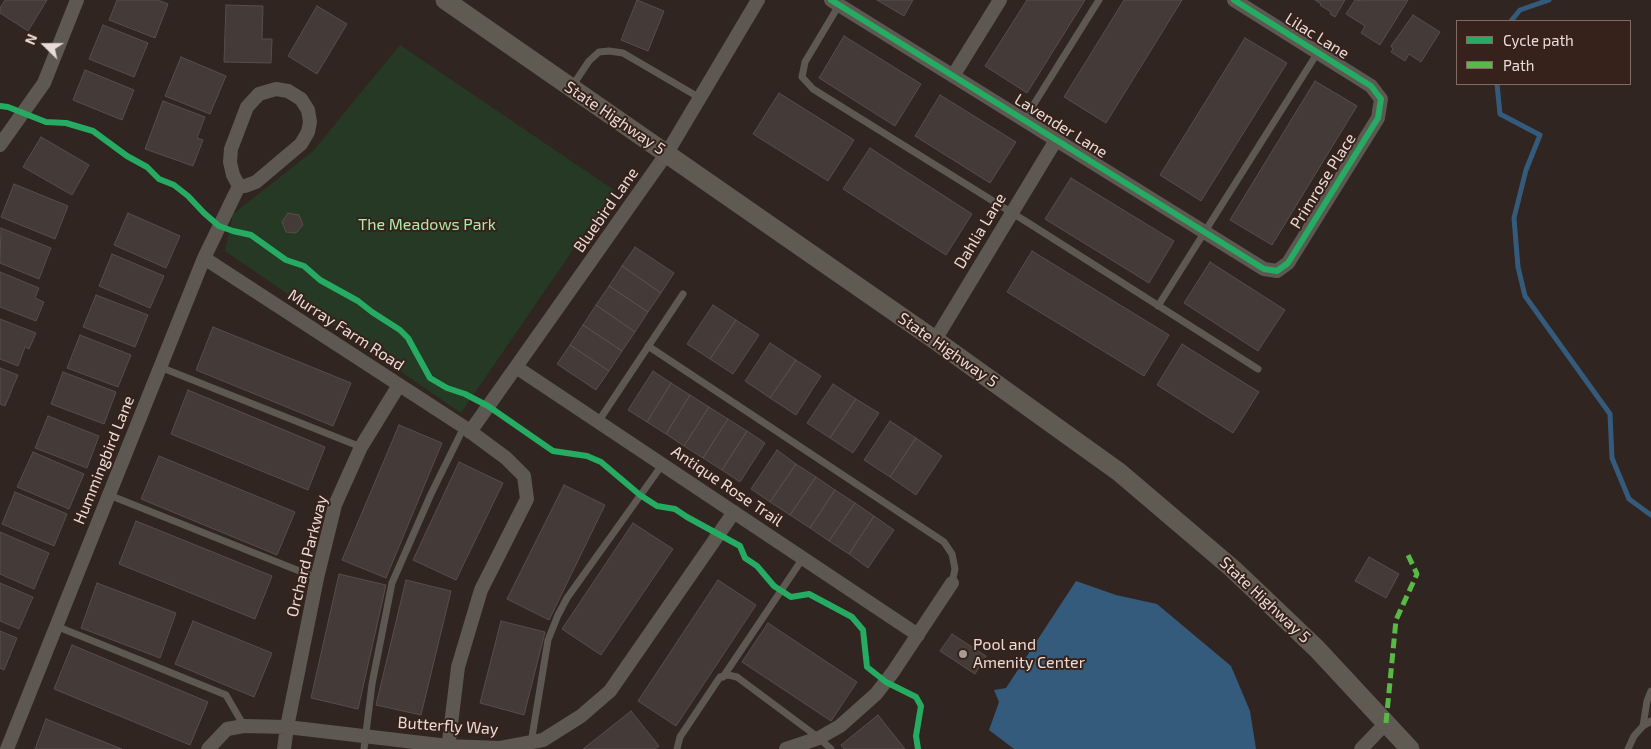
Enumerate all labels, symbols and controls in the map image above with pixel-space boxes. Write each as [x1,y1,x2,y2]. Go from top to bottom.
street label: Lilac Lane [1281,9,1353,63]
north arrow [20,20,70,70]
legend [1456,20,1631,85]
text: N [21,31,40,47]
text: Cycle path [1503,31,1574,49]
text: Path [1503,56,1534,74]
street label: State Highway 5 [561,77,669,159]
street label: Lavender Lane [1011,90,1111,162]
street label: Primrose Place [1286,130,1360,232]
street label: Bluebird Lane [570,164,642,256]
street label: Dahlia Lane [950,190,1010,272]
park label: The Meadows Park [358,215,496,235]
street label: Murray Farm Road [284,285,408,375]
street label: State Highway 5 [894,308,1002,392]
street label: Hummingbird Lane [69,393,139,527]
street label: Antique Rose Trail [667,442,787,530]
street label: Orchard Parkway [283,493,331,619]
street label: State Highway 5 [1216,553,1314,647]
place label: Pool and Amenity Center [973,635,1085,673]
marker: Pool and Amenity Center [957,648,969,660]
street label: Butterfly Way [397,713,499,739]

